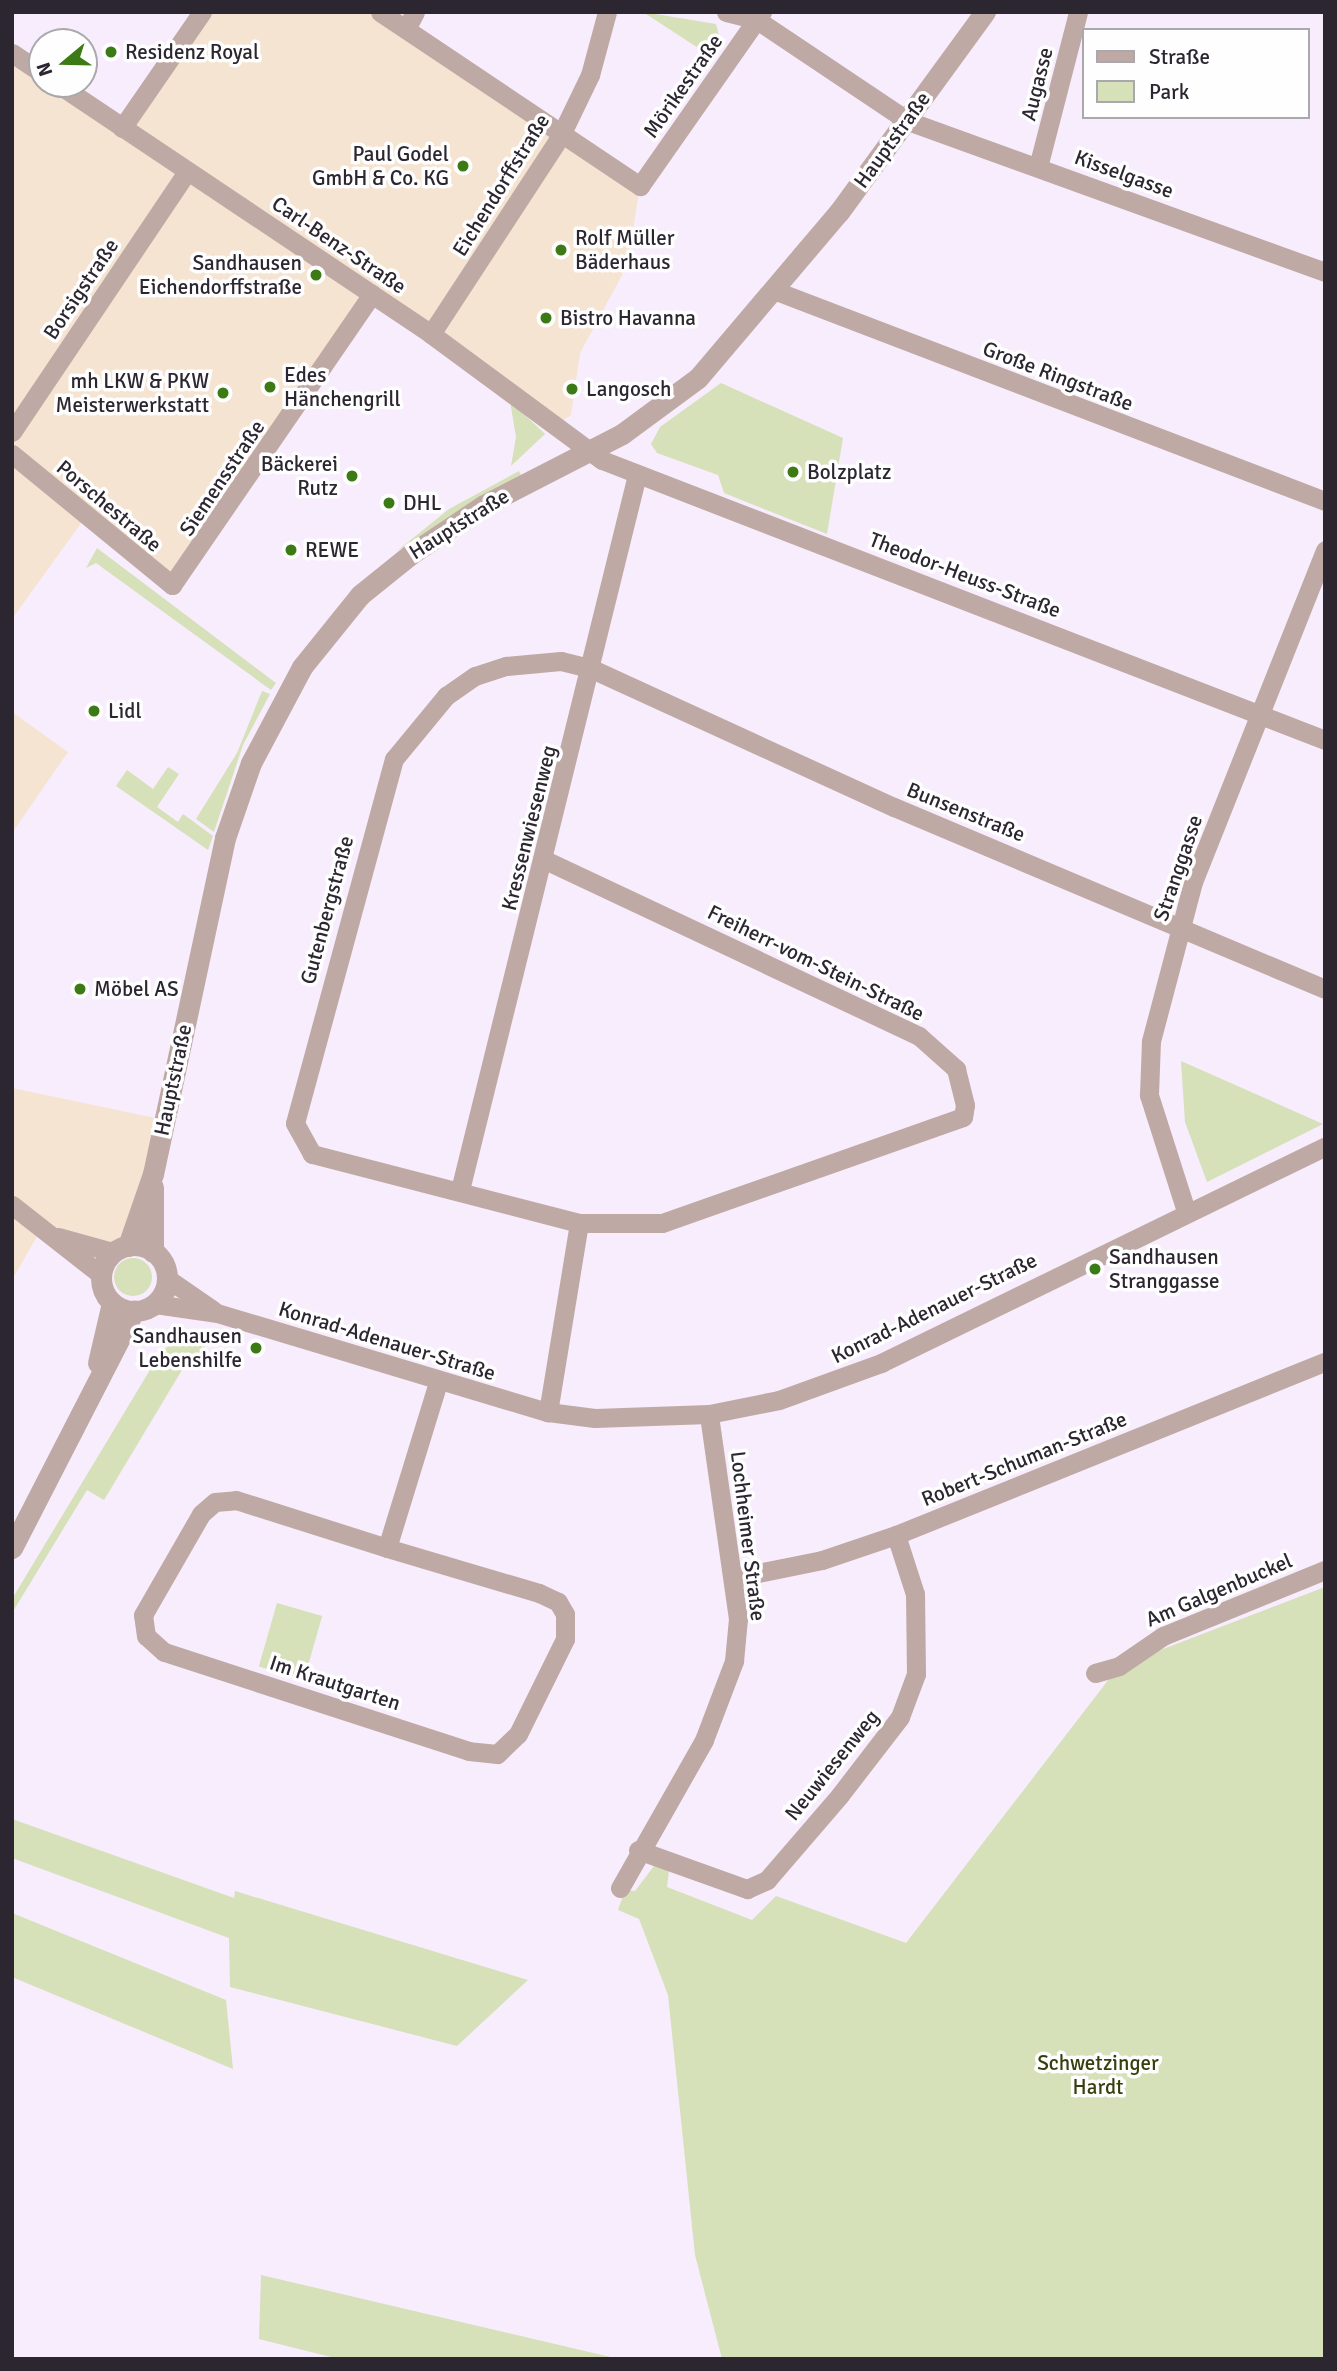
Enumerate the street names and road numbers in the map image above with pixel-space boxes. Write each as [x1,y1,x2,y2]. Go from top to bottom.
street label: Mörikestraße [638,29,728,143]
street label: Augasse [1016,45,1058,123]
street label: Hauptstraße [849,87,935,193]
street label: Eichendorffstraße [447,109,555,261]
street label: Kisselgasse [1071,144,1177,204]
street label: Carl-Benz-Straße [267,191,411,299]
street label: Borsigstraße [38,234,124,344]
street label: Große Ringstraße [979,336,1137,416]
street label: Siemensstraße [174,415,270,541]
street label: Porschestraße [51,455,167,557]
street label: Hauptstraße [404,483,514,565]
street label: Theodor-Heuss-Straße [866,527,1064,623]
street label: Kressenwiesenweg [496,743,562,913]
street label: Bunsenstraße [903,777,1029,847]
street label: Stranggasse [1148,812,1208,924]
street label: Gutenbergstraße [295,833,359,987]
street label: Freiherr-vom-Stein-Straße [704,900,928,1026]
street label: Hauptstraße [149,1022,197,1138]
street label: Konrad-Adenauer-Straße [827,1247,1041,1369]
street label: Konrad-Adenauer-Straße [275,1296,499,1386]
street label: Robert-Schuman-Straße [918,1406,1130,1512]
street label: Lochheimer Straße [725,1450,771,1622]
street label: Am Galgenbuckel [1142,1548,1296,1632]
street label: Im Krautgarten [266,1650,404,1716]
street label: Neuwiesenweg [780,1705,884,1825]

